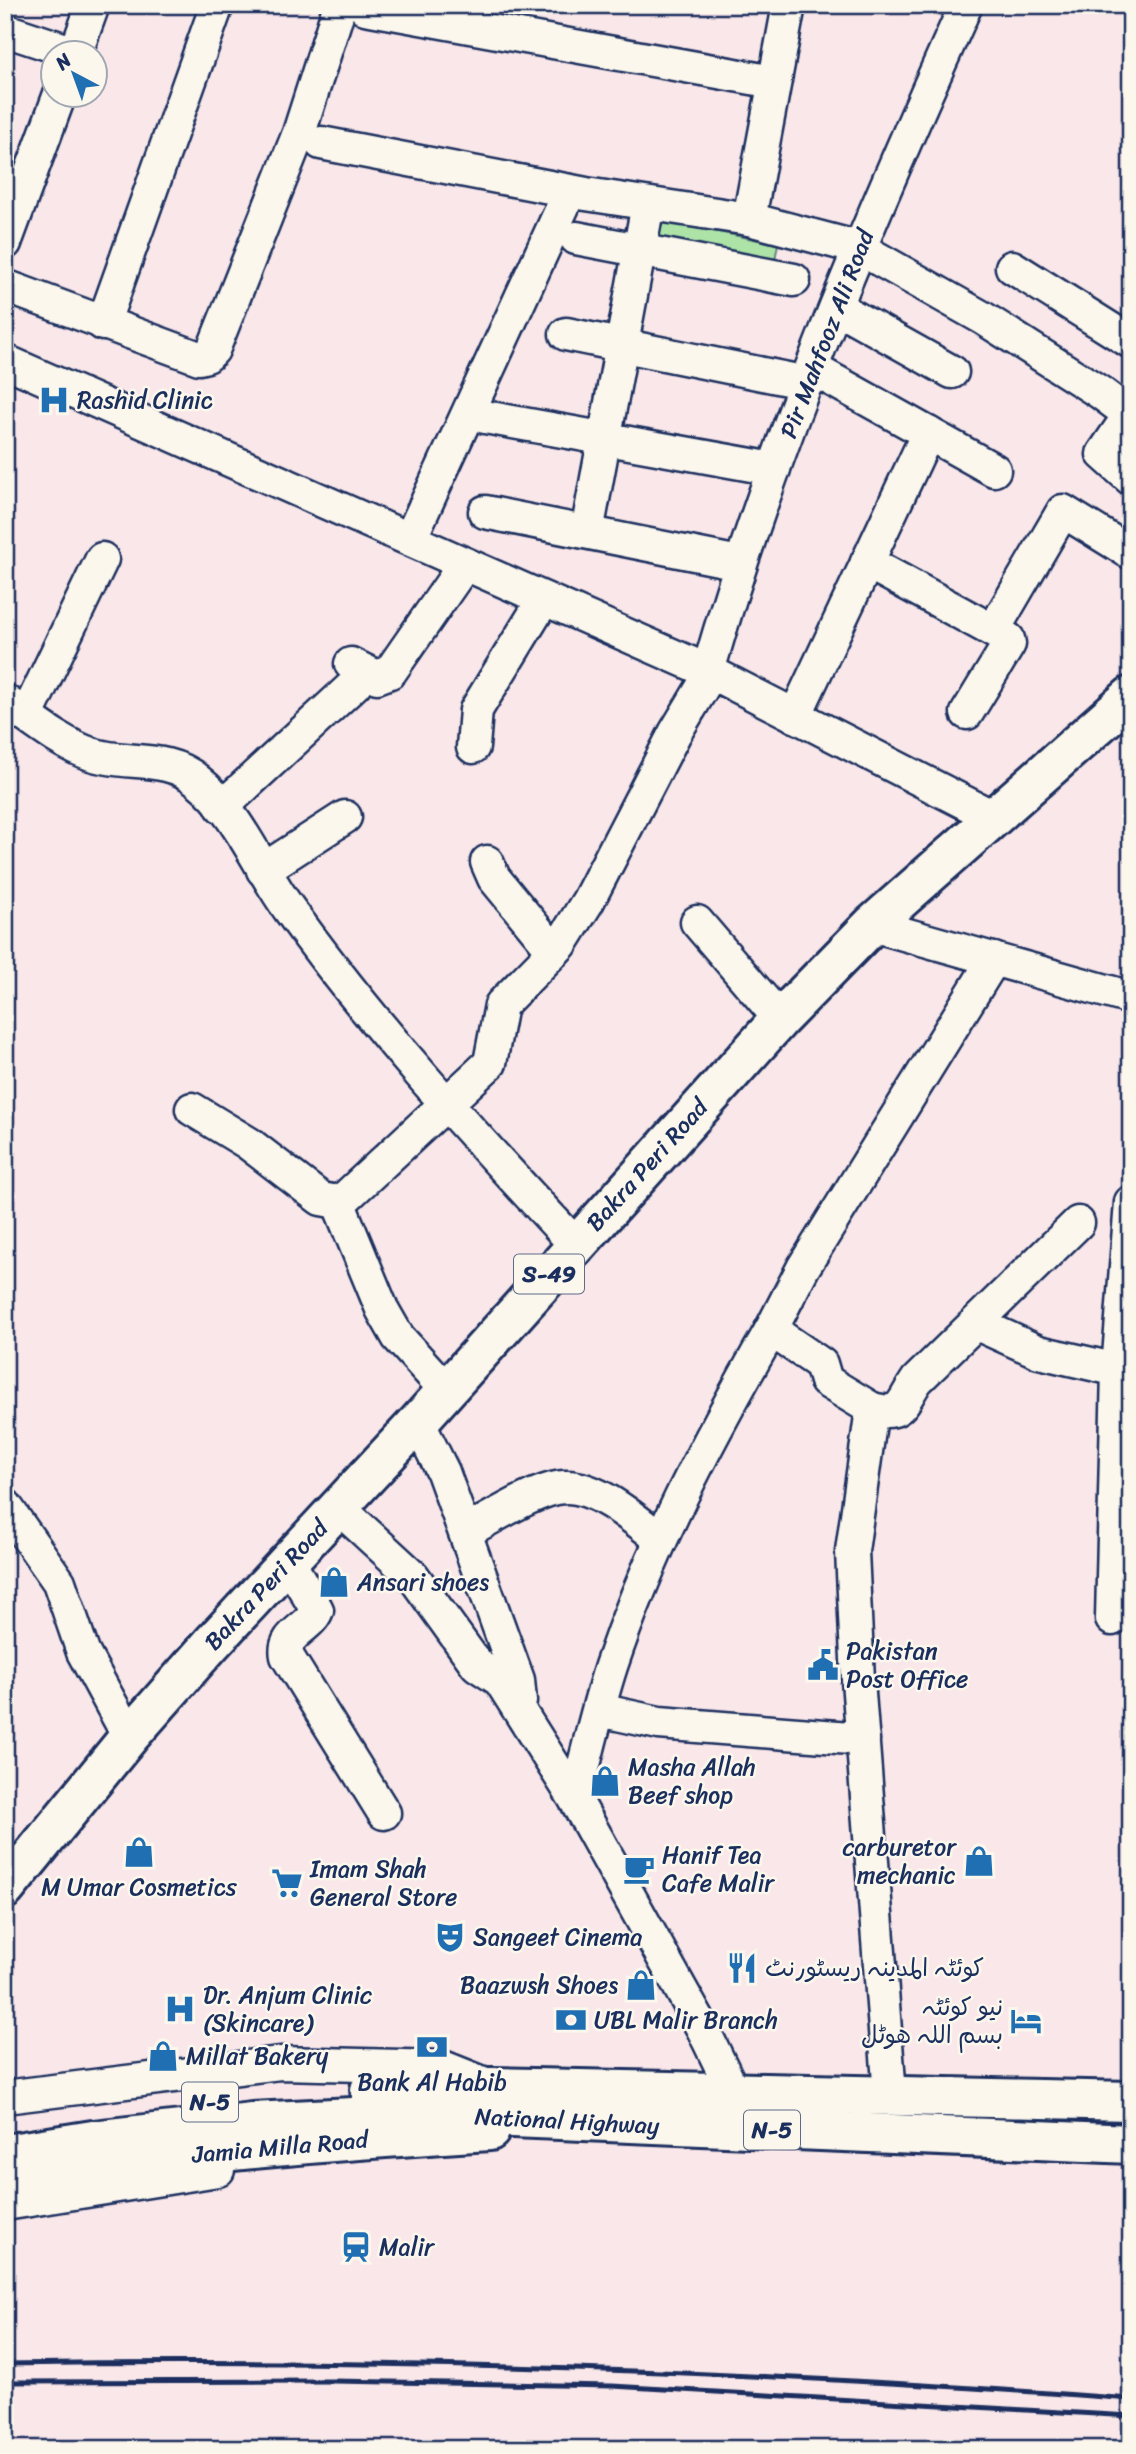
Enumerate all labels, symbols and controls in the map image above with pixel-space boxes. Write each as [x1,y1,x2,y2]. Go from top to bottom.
north arrow [38,38,108,108]
text: N [47,44,80,79]
street label: Pir Mahfooz Ali Road [768,222,887,445]
place label: Rashid Clinic [77,379,213,421]
hospital icon: Rashid Clinic [37,383,71,417]
street label: Bakra Peri Road [575,1087,720,1241]
road number: S-49 [514,1254,584,1294]
street label: Bakra Peri Road [193,1508,340,1661]
place label: Ansari shoes [356,1561,489,1603]
shop icon: Ansari shoes [317,1565,351,1599]
place label: Pakistan Post Office [846,1630,968,1700]
public building icon: Pakistan Post Office [806,1648,840,1682]
place label: Masha Allah Beef shop [628,1746,756,1816]
shop icon: Masha Allah Beef shop [588,1764,622,1798]
place label: carburetor mechanic [843,1826,957,1896]
place label: Hanif Tea Cafe Malir [662,1834,775,1904]
shop icon: M Umar Cosmetics [122,1835,156,1869]
shop icon: carburetor mechanic [962,1844,996,1878]
place label: Imam Shah General Store [309,1848,457,1918]
cafe icon: Hanif Tea Cafe Malir [622,1852,656,1886]
place label: M Umar Cosmetics [41,1866,238,1908]
supermarket icon: Imam Shah General Store [270,1866,304,1900]
place label: Sangeet Cinema [473,1916,642,1958]
theatre icon: Sangeet Cinema [433,1920,467,1954]
place label: کوئٹہ المدینہ ریسٹورنٹ [765,1947,984,1989]
restaurant icon: کوئٹہ المدینہ ریسٹورنٹ [725,1951,759,1985]
place label: Baazwsh Shoes [460,1964,618,2006]
shop icon: Baazwsh Shoes [624,1968,658,2002]
place label: Dr. Anjum Clinic (Skincare) [203,1974,372,2044]
place label: نیو کوئٹہ بسم اللہ ھوٹل [861,1986,1003,2056]
hospital icon: Dr. Anjum Clinic (Skincare) [163,1992,197,2026]
place label: UBL Malir Branch [594,1999,778,2041]
bank icon: UBL Malir Branch [554,2003,588,2037]
hotel icon: نیو کوئٹہ بسم اللہ ھوٹل [1009,2004,1043,2038]
bank icon: Bank Al Habib [415,2030,449,2064]
place label: Millat Bakery [186,2035,329,2077]
shop icon: Millat Bakery [146,2039,180,2073]
place label: Bank Al Habib [357,2061,507,2103]
road number: N-5 [182,2082,238,2122]
street label: National Highway [473,2095,661,2147]
road number: N-5 [744,2110,800,2150]
street label: Jamia Milla Road [189,2118,372,2176]
place label: Malir [379,2226,436,2268]
station icon: Malir [339,2230,373,2264]

